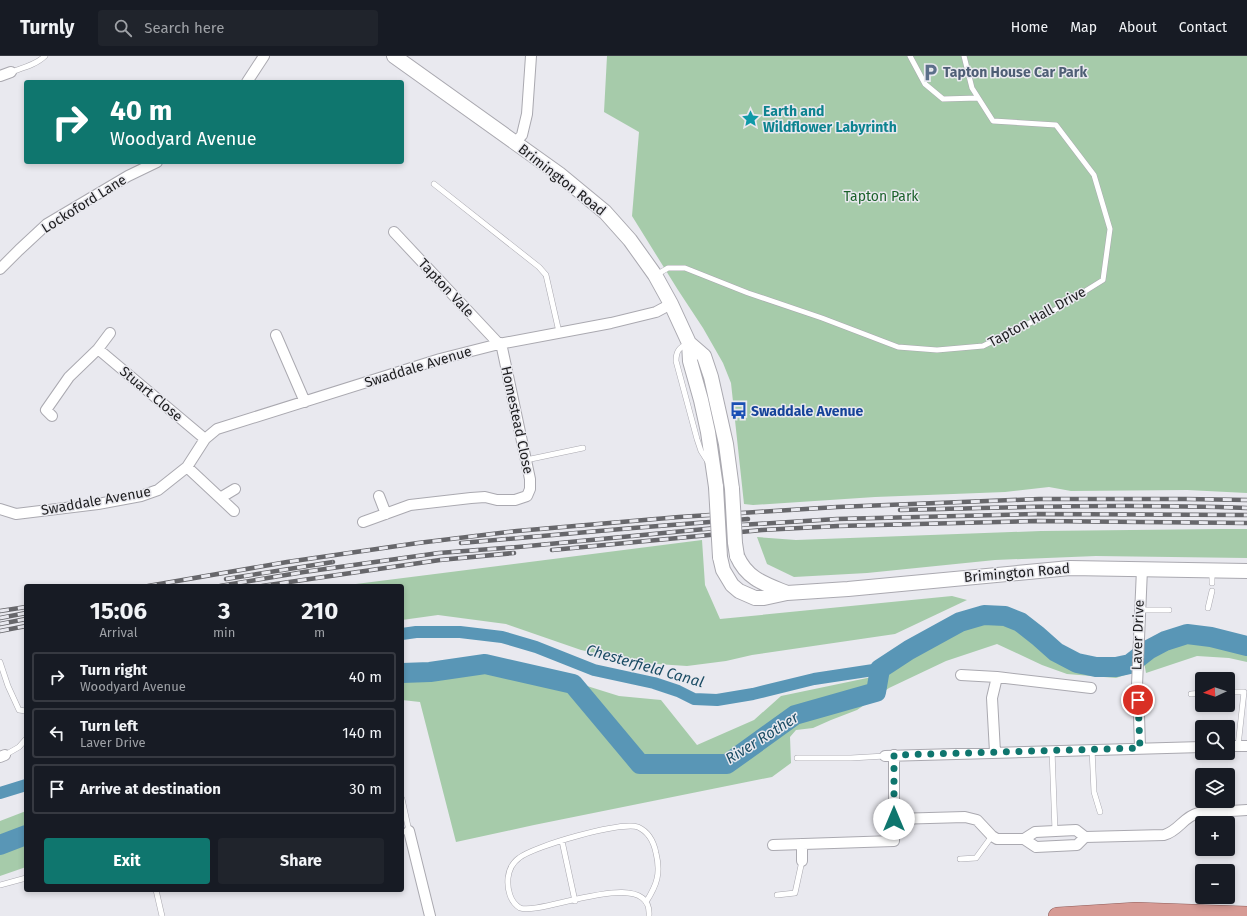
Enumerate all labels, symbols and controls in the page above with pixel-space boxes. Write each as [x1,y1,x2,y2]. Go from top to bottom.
search box [98,10,378,46]
text: Turnly [20,16,74,39]
icon: search [112,17,134,39]
text: Search here [144,19,224,37]
text: Home [1011,19,1048,36]
text: Map [1070,19,1097,36]
text: About [1119,19,1157,36]
text: Contact [1179,19,1227,36]
parking icon: Tapton House Car Park [920,62,940,82]
place label: Tapton House Car Park [943,64,1087,81]
text: 40 m [110,94,173,127]
icon: right [44,96,96,148]
place label: Earth and Wildflower Labyrinth [763,103,897,136]
place icon: Earth and Wildflower Labyrinth [740,109,760,129]
text: Woodyard Avenue [110,128,257,150]
street label: Brimington Road [515,141,609,219]
street label: Lockoford Lane [38,171,130,237]
park label: Tapton Park [844,188,919,205]
street label: Tapton Vale [415,255,477,321]
street label: Tapton Hall Drive [985,283,1089,351]
street label: Swaddale Avenue [362,343,474,391]
street label: Stuart Close [116,363,186,425]
street label: Homestead Close [497,364,537,476]
bus stop icon: Swaddale Avenue [728,401,748,421]
place label: Swaddale Avenue [751,403,864,420]
street label: Swaddale Avenue [40,483,152,519]
street label: Brimington Road [963,560,1071,586]
text: 15:06 [90,597,147,625]
text: 3 [218,597,230,625]
text: 210 [301,597,338,625]
street label: Laver Drive [1128,599,1148,671]
text: Arrival [99,625,138,640]
text: min [213,625,235,640]
text: m [314,625,325,640]
water label: Chesterfield Canal [584,641,706,691]
text: Turn right [80,661,147,679]
icon: right [46,666,68,688]
text: 40 m [349,668,382,686]
north arrow [1195,672,1235,712]
map controls [1195,672,1235,904]
text: Woodyard Avenue [80,679,186,694]
pin [1121,683,1155,717]
icon: arrive [1127,689,1149,711]
water label: River Rother [722,708,803,768]
text: Turn left [80,717,138,735]
button: search [1195,720,1235,760]
icon: left [46,722,68,744]
text: 140 m [342,724,382,742]
text: Laver Drive [80,735,146,750]
button: layers [1195,768,1235,808]
icon: arrive [46,778,68,800]
text: Arrive at destination [80,780,221,798]
text: 30 m [349,780,382,798]
position arrow [873,798,915,840]
button: + [1195,816,1235,856]
button: Exit [44,838,210,884]
button: Share [218,838,384,884]
button: − [1195,864,1235,904]

